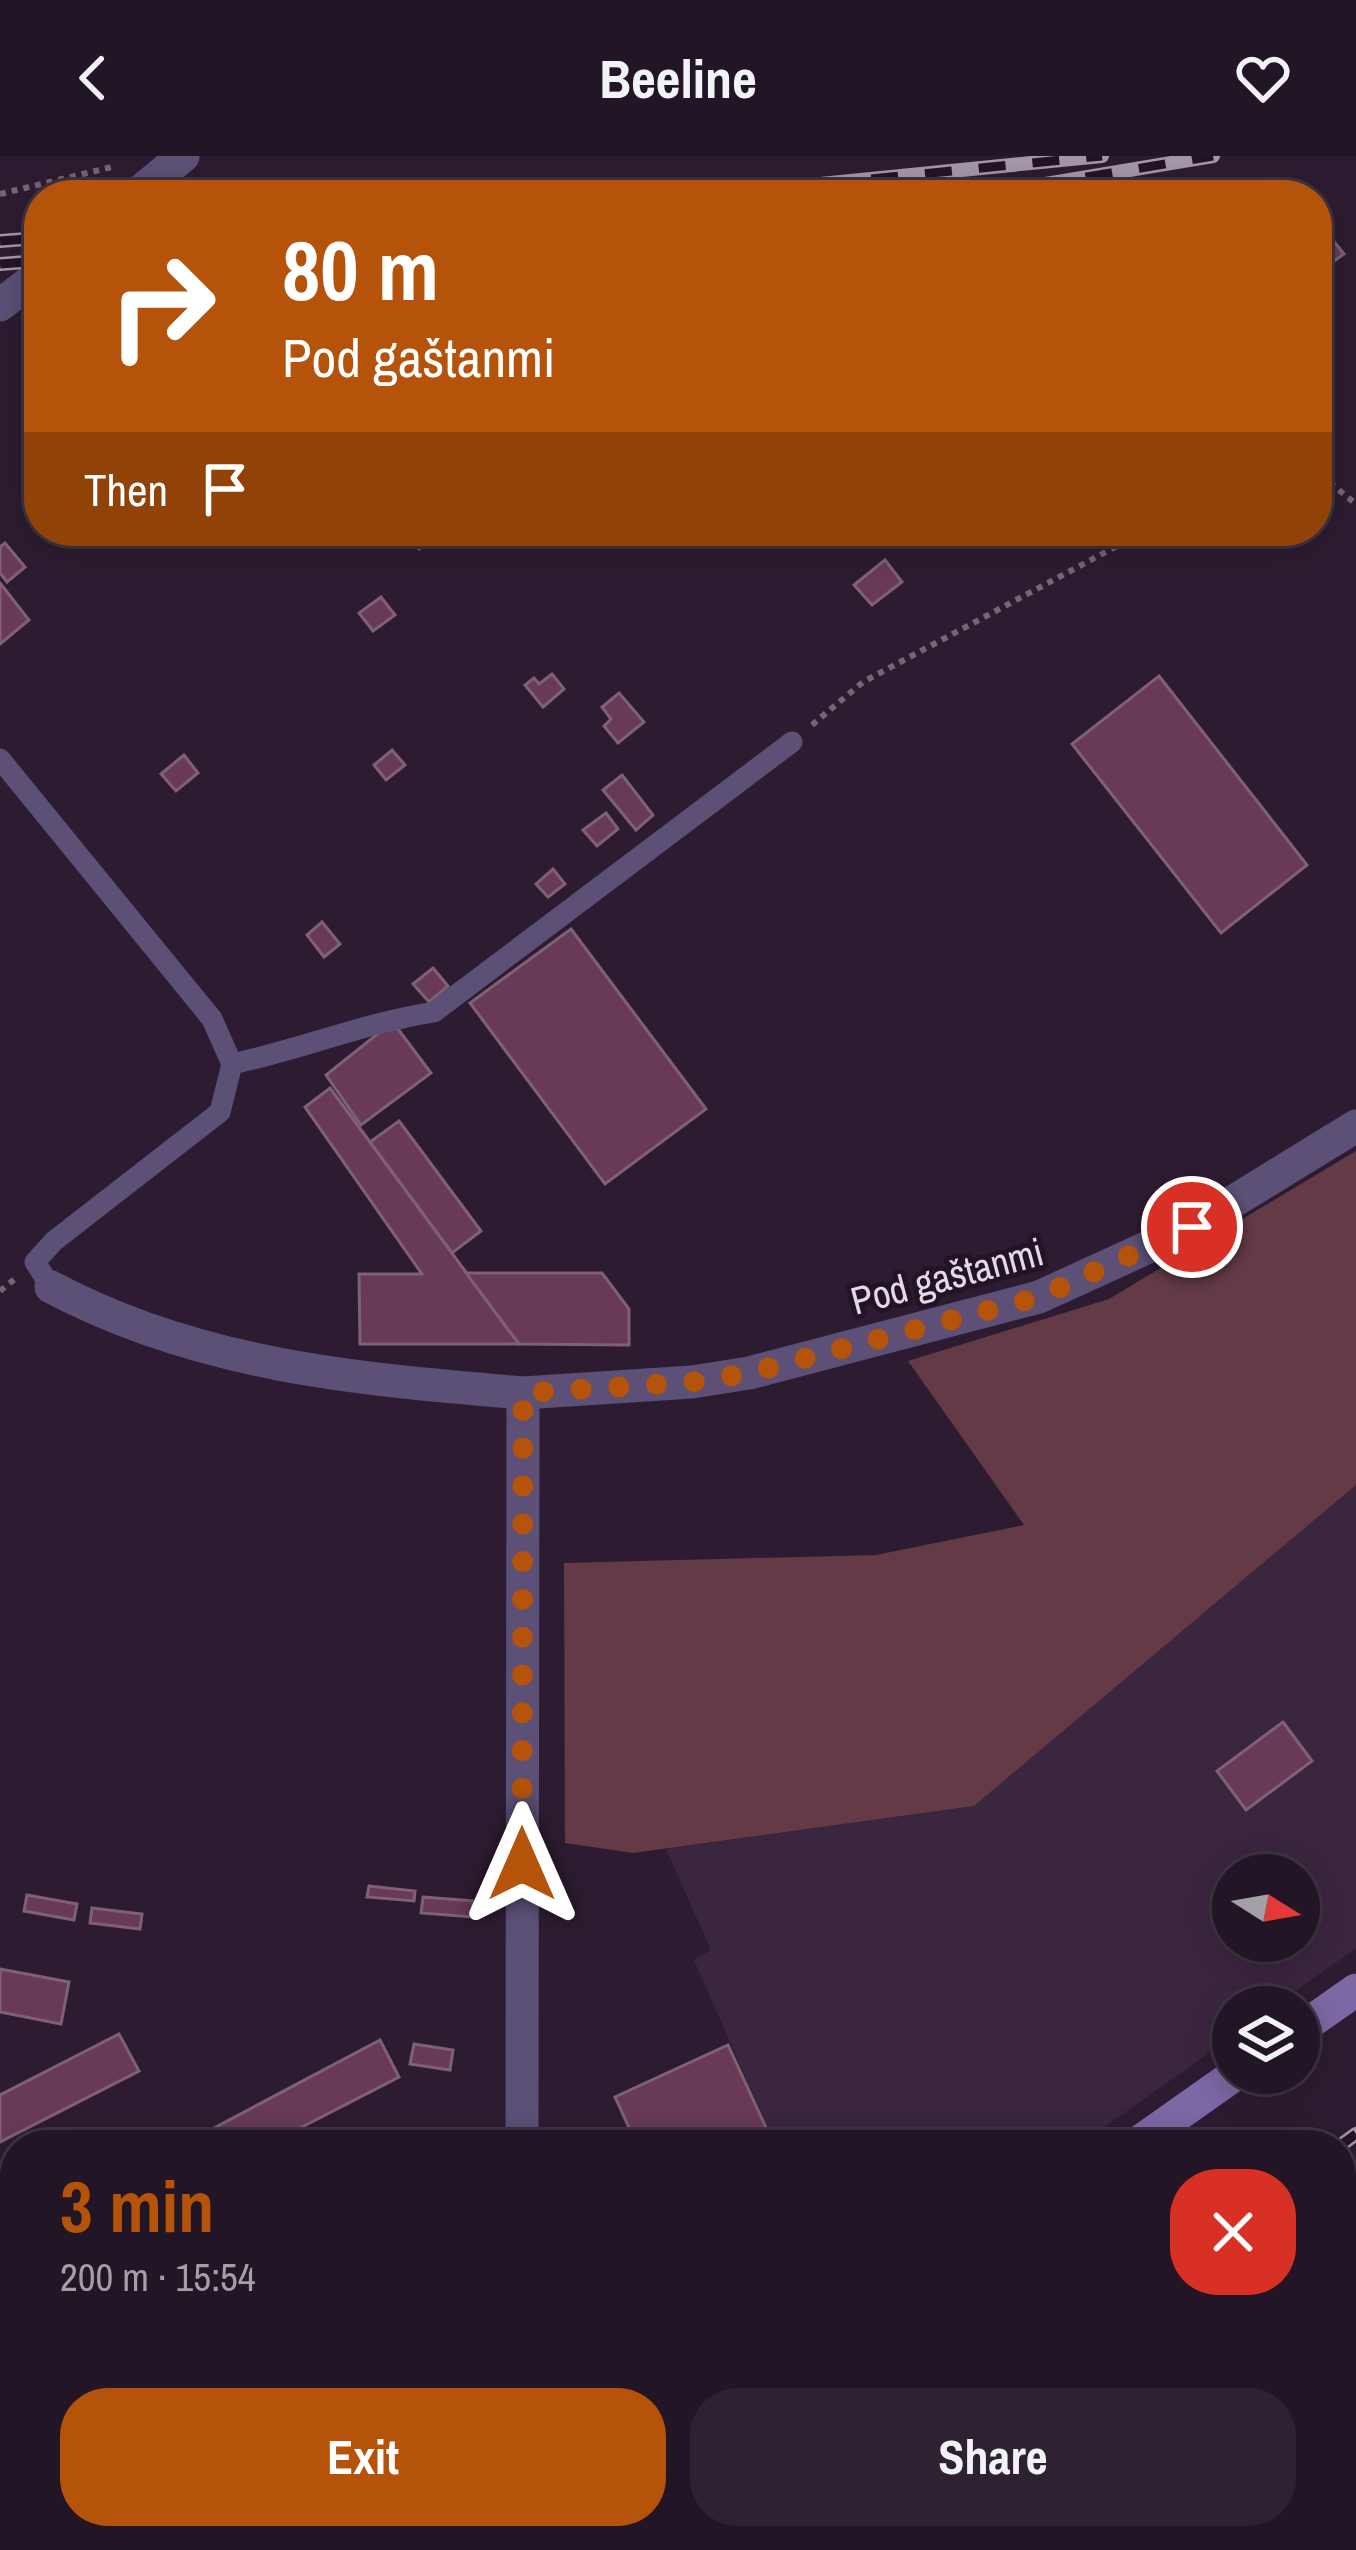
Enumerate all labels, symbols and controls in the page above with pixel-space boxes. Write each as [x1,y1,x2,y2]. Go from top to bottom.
text: Beeline [599,42,757,115]
icon: back [60,45,126,111]
icon: heart [1230,45,1296,111]
text: 80 m [282,213,439,326]
icon: right [84,228,240,384]
text: Pod gaštanmi [282,321,555,394]
icon: arrive [192,456,258,522]
text: Then [84,459,168,520]
pin [1141,1176,1243,1278]
icon: arrive [1159,1194,1225,1260]
street label: Pod gaštanmi [845,1225,1049,1327]
position arrow [459,1801,585,1927]
north arrow [1212,1854,1320,1962]
map controls [1212,1854,1320,2094]
button: layers [1212,1986,1320,2094]
text: 3 min [60,2157,214,2254]
button: close [1170,2169,1296,2295]
text: 200 m · 15:54 [60,2251,256,2303]
button: Exit [60,2388,666,2526]
button: Share [690,2388,1296,2526]

